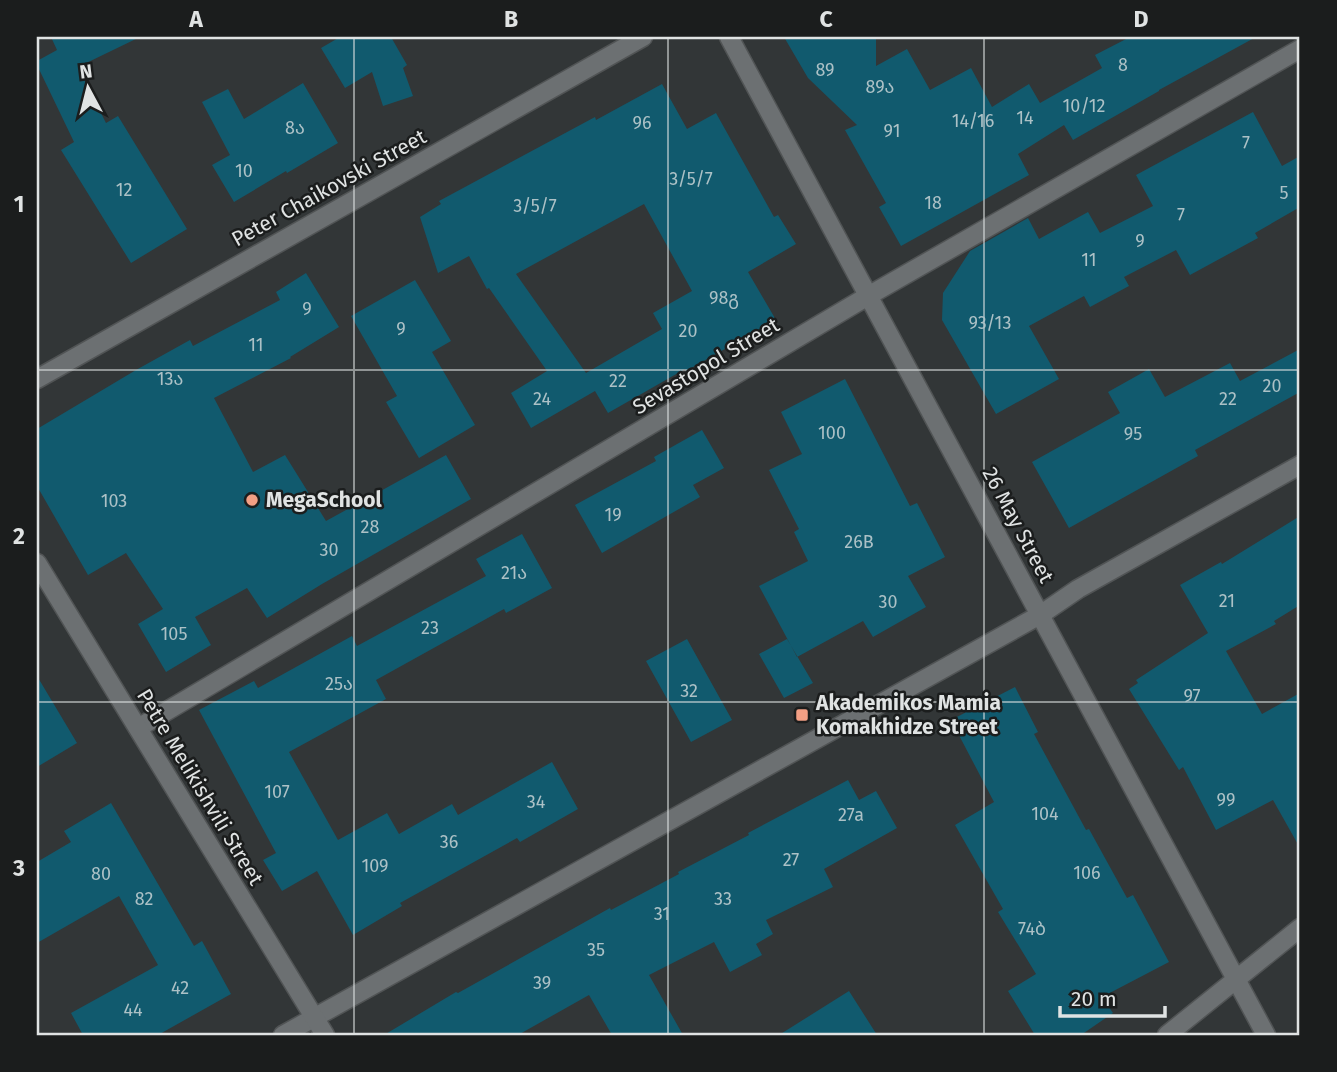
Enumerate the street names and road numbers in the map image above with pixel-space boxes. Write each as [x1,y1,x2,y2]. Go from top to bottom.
street label: Peter Chaikovski Street [227,123,431,252]
street label: Sevastopol Street [628,312,785,420]
street label: 26 May Street [977,463,1060,588]
street label: Petre Melikishvili Street [131,684,269,890]

